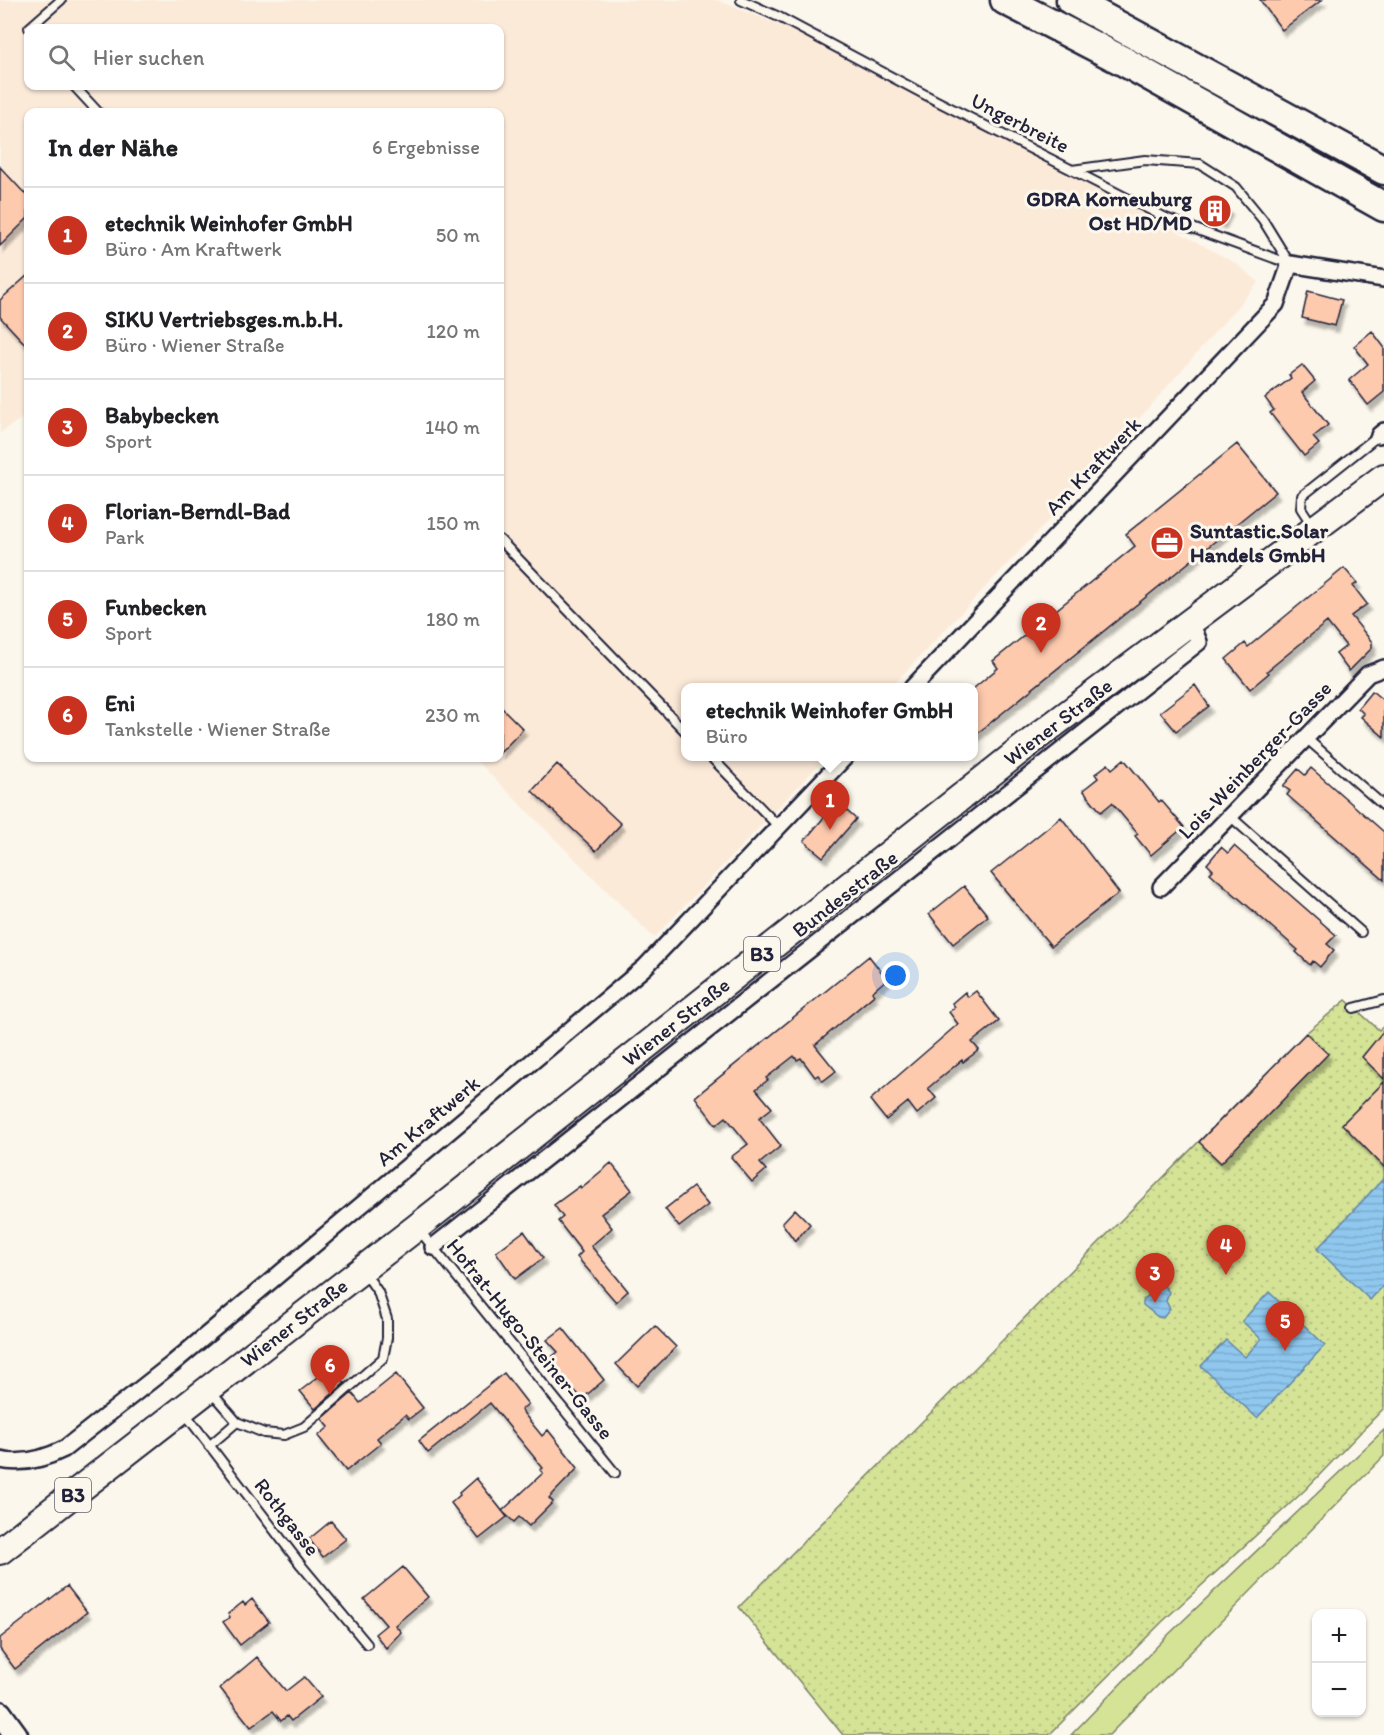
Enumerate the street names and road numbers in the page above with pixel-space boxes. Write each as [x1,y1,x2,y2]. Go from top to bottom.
street label: Ungerbreite [967,87,1074,158]
street label: Am Kraftwerk [1040,411,1146,520]
street label: Wiener Straße [998,673,1117,771]
street label: Lois-Weinberger-Gasse [1173,675,1337,844]
street label: Bundesstraße [787,845,902,943]
road number: B3 [744,937,780,971]
street label: Wiener Straße [617,972,735,1071]
street label: Am Kraftwerk [371,1070,485,1171]
street label: Hofrat-Hugo-Steiner-Gasse [442,1233,619,1444]
street label: Wiener Straße [235,1273,353,1372]
street label: Rothgasse [249,1473,325,1561]
road number: B3 [55,1478,91,1512]

